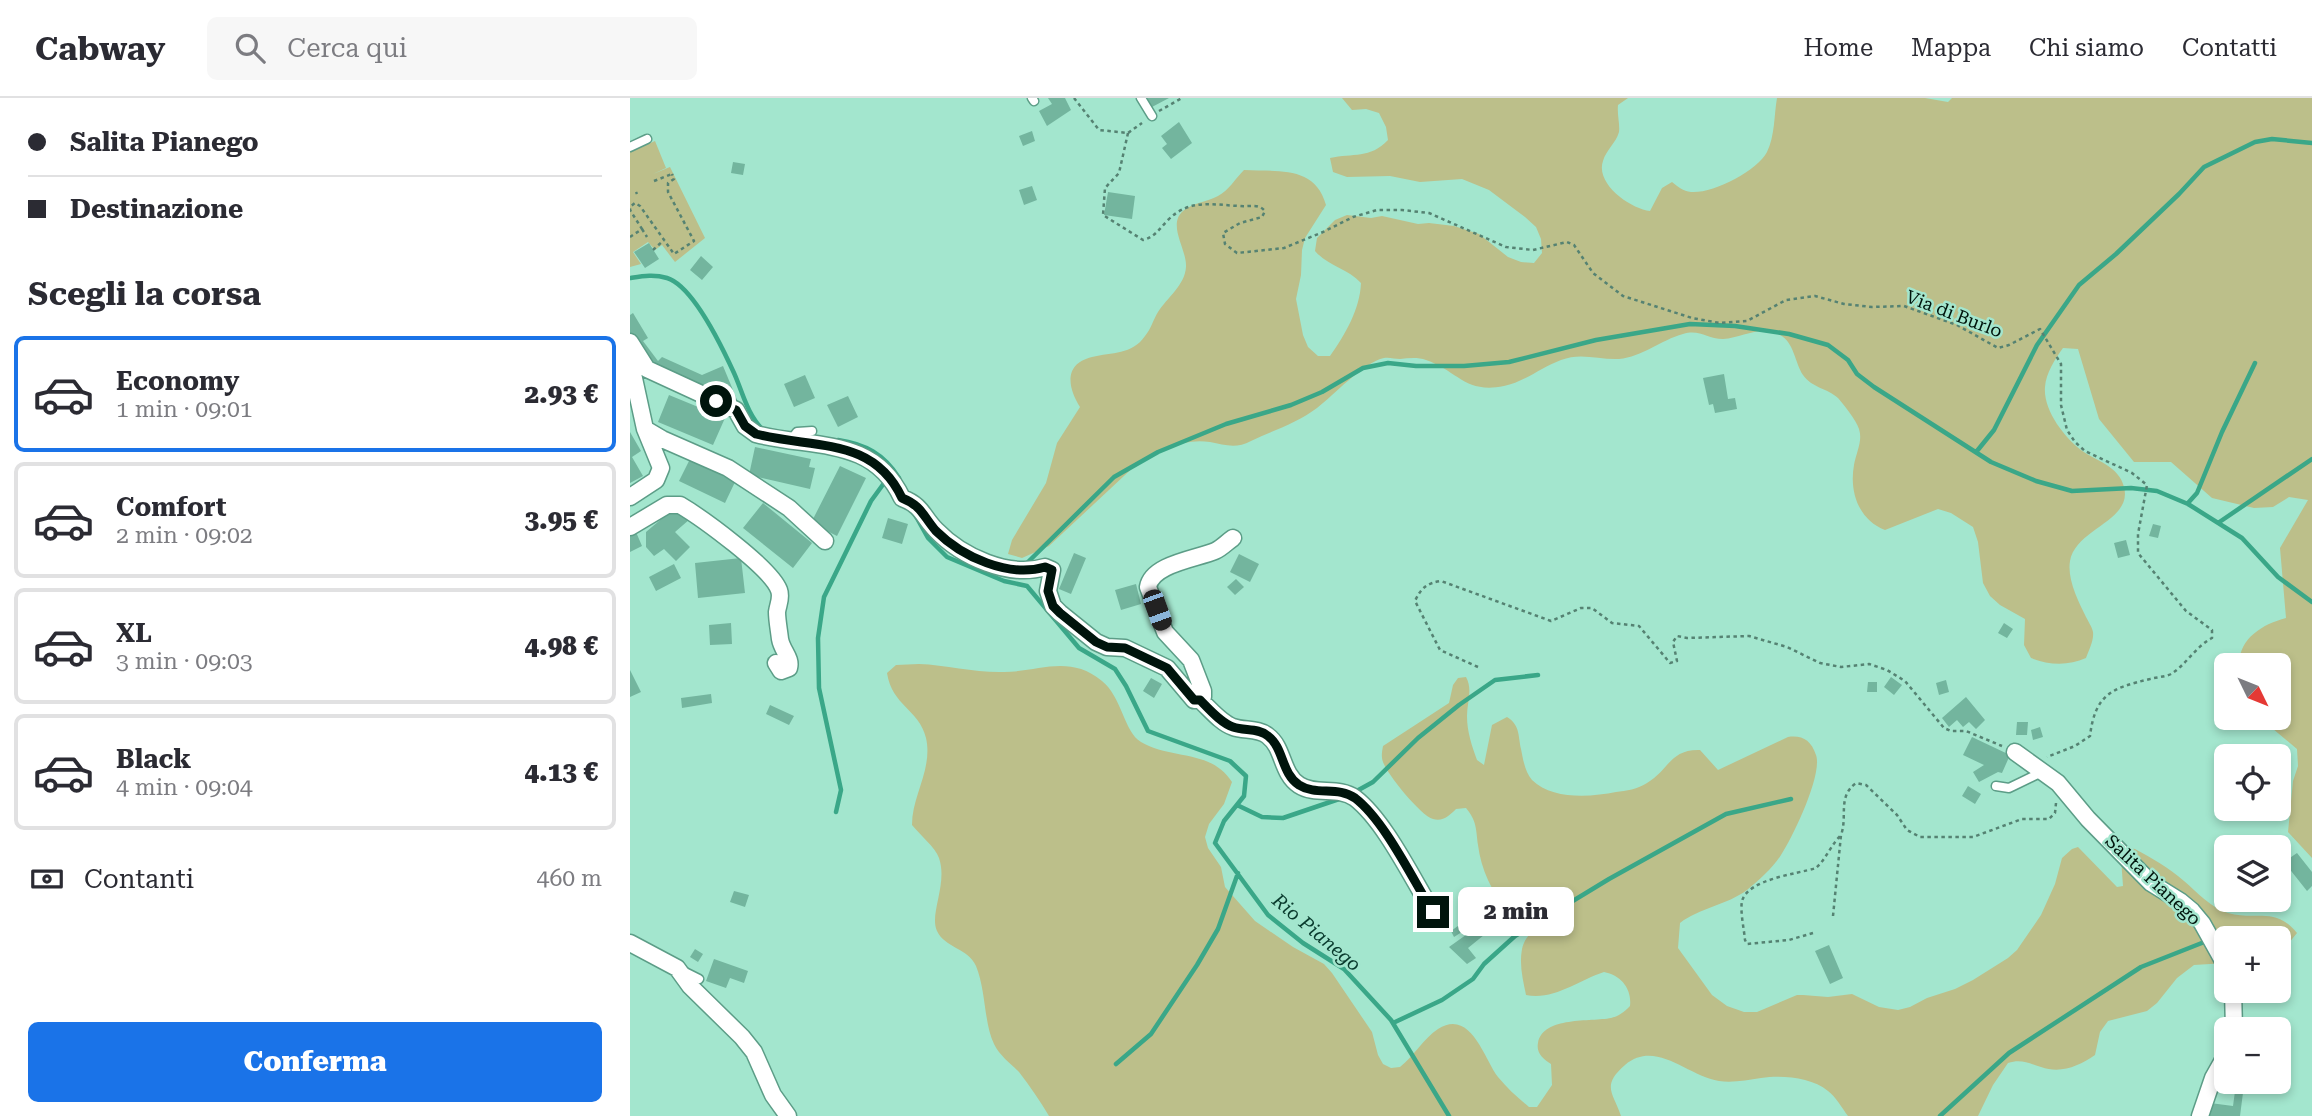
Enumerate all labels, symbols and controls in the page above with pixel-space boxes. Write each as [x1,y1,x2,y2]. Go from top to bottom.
search box [207,17,697,80]
text: Cabway [35,29,165,68]
icon: search [231,29,269,67]
text: Cerca qui [287,33,407,63]
text: Home [1804,34,1873,62]
text: Mappa [1911,34,1991,62]
text: Chi siamo [2029,34,2144,62]
text: Contatti [2182,34,2277,62]
text: Salita Pianego [70,127,259,157]
text: Destinazione [70,194,243,224]
text: Scegli la corsa [28,275,261,313]
street label: Via di Burlo [1903,286,2005,342]
icon: car [32,363,95,426]
text: Economy [116,366,239,396]
text: 2.93 € [525,379,598,409]
route start [700,385,732,417]
text: 1 min · 09:01 [116,396,253,423]
icon: car [32,489,95,552]
text: Comfort [116,492,226,522]
text: 3.95 € [525,505,598,535]
text: 2 min · 09:02 [116,522,253,549]
car [1140,587,1175,633]
icon: car [32,615,95,678]
text: XL [116,618,152,648]
text: 4.98 € [525,631,598,661]
text: 3 min · 09:03 [116,648,253,675]
north arrow [2214,653,2291,730]
map controls [2214,653,2291,1094]
icon: car [32,741,95,804]
text: Black [116,744,191,774]
button: locate [2214,744,2291,821]
text: 4.13 € [525,757,598,787]
text: 4 min · 09:04 [116,774,253,801]
street label: Salita Pianego [2101,830,2205,929]
button: layers [2214,835,2291,912]
icon: cash [28,860,66,898]
text: Contanti [84,864,194,894]
text: 460 m [537,865,602,892]
water label: Rio Pianego [1267,888,1366,976]
callout: 2 min [1458,888,1573,936]
route end [1417,896,1449,928]
text: 2 min [1484,898,1548,925]
button: + [2214,926,2291,1003]
button: − [2214,1017,2291,1094]
button: Conferma [28,1022,602,1102]

